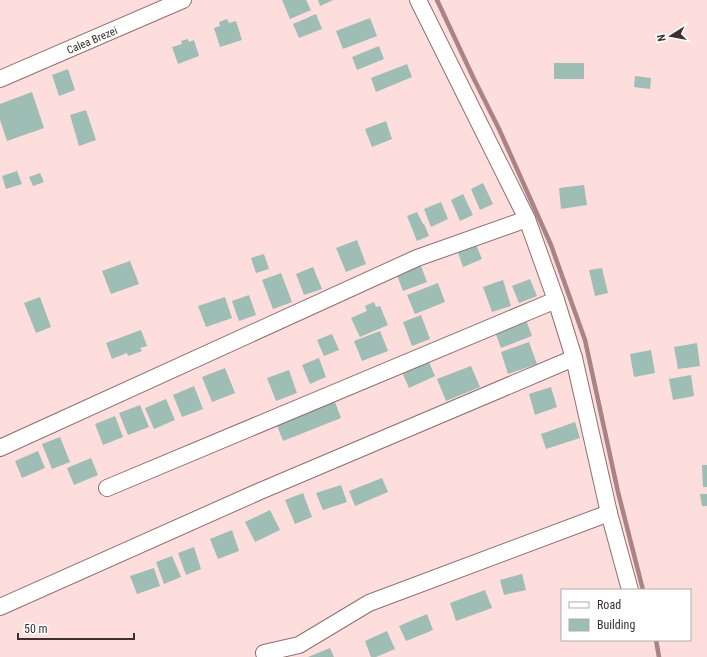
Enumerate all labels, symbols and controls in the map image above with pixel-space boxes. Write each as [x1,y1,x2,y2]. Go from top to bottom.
north arrow [651,16,691,56]
street label: Calea Brezei [65,24,120,57]
text: N [655,33,669,42]
legend [561,589,691,641]
text: Road [597,598,621,612]
scale bar [18,615,134,641]
text: Building [597,618,635,632]
text: 50 m [24,622,48,636]

